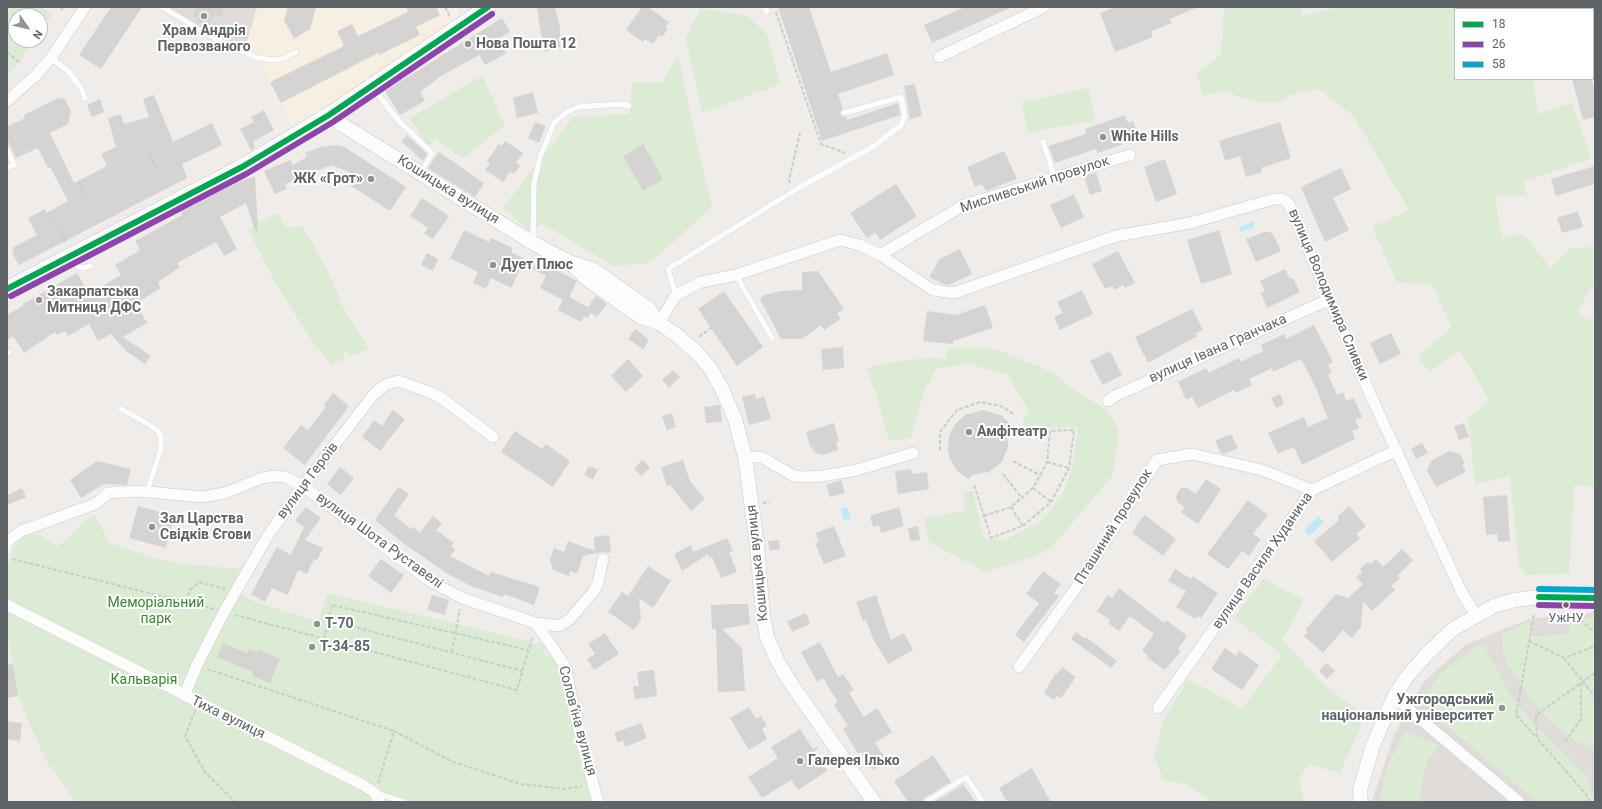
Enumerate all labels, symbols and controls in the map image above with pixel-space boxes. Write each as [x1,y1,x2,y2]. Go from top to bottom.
north arrow [8,8,48,48]
legend [1454,8,1594,80]
marker: Храм Андрія Первозваного [199,11,209,21]
text: 18 [1492,17,1506,31]
place label: Храм Андрія Первозваного [157,23,251,56]
text: N [30,28,45,41]
place label: Нова Пошта 12 [476,36,576,52]
text: 26 [1492,37,1506,51]
marker: Нова Пошта 12 [463,39,473,49]
text: 58 [1492,57,1506,71]
place label: White Hills [1111,129,1179,145]
marker: White Hills [1098,132,1108,142]
street label: Кошицька вулиця [394,152,502,228]
street label: Мисливський провулок [958,153,1112,217]
place label: ЖК «Грот» [293,171,363,187]
marker: ЖК «Грот» [366,174,376,184]
street label: вулиця Володимира Сливки [1284,207,1372,383]
place label: Дует Плюс [501,257,573,273]
marker: Дует Плюс [488,260,498,270]
place label: Закарпатська Митниця ДФС [47,284,141,316]
marker: Закарпатська Митниця ДФС [34,295,44,305]
street label: вулиця Івана Гранчака [1147,311,1289,387]
place label: Амфітеатр [977,424,1047,440]
marker: Амфітеатр [964,427,974,437]
street label: вулиця Героїв [274,440,342,522]
street label: Пташиний провулок [1072,466,1156,588]
street label: вулиця Шота Руставелі [312,489,446,593]
street label: вулиця Василя Худанича [1209,489,1317,633]
street label: Кошицька вулиця [744,504,772,622]
place label: Зал Царства Свідків Єгови [160,511,251,544]
marker: Зал Царства Свідків Єгови [147,522,157,532]
park label: Меморіальний парк [108,595,204,628]
marker: УжНУ [1561,600,1571,610]
place label: УжНУ [1548,611,1584,627]
place label: Т-70 [325,616,353,632]
marker: Т-70 [312,619,322,629]
place label: Т-34-85 [320,639,370,655]
marker: Т-34-85 [307,642,317,652]
street label: Соловʼїна вулиця [554,664,600,778]
park label: Кальварія [111,672,177,688]
place label: Ужгородський національний університет [1321,692,1494,724]
street label: Тиха вулиця [188,693,268,743]
marker: Ужгородський національний університет [1497,703,1507,713]
place label: Галерея Ілько [808,753,900,769]
marker: Галерея Ілько [795,756,805,766]

